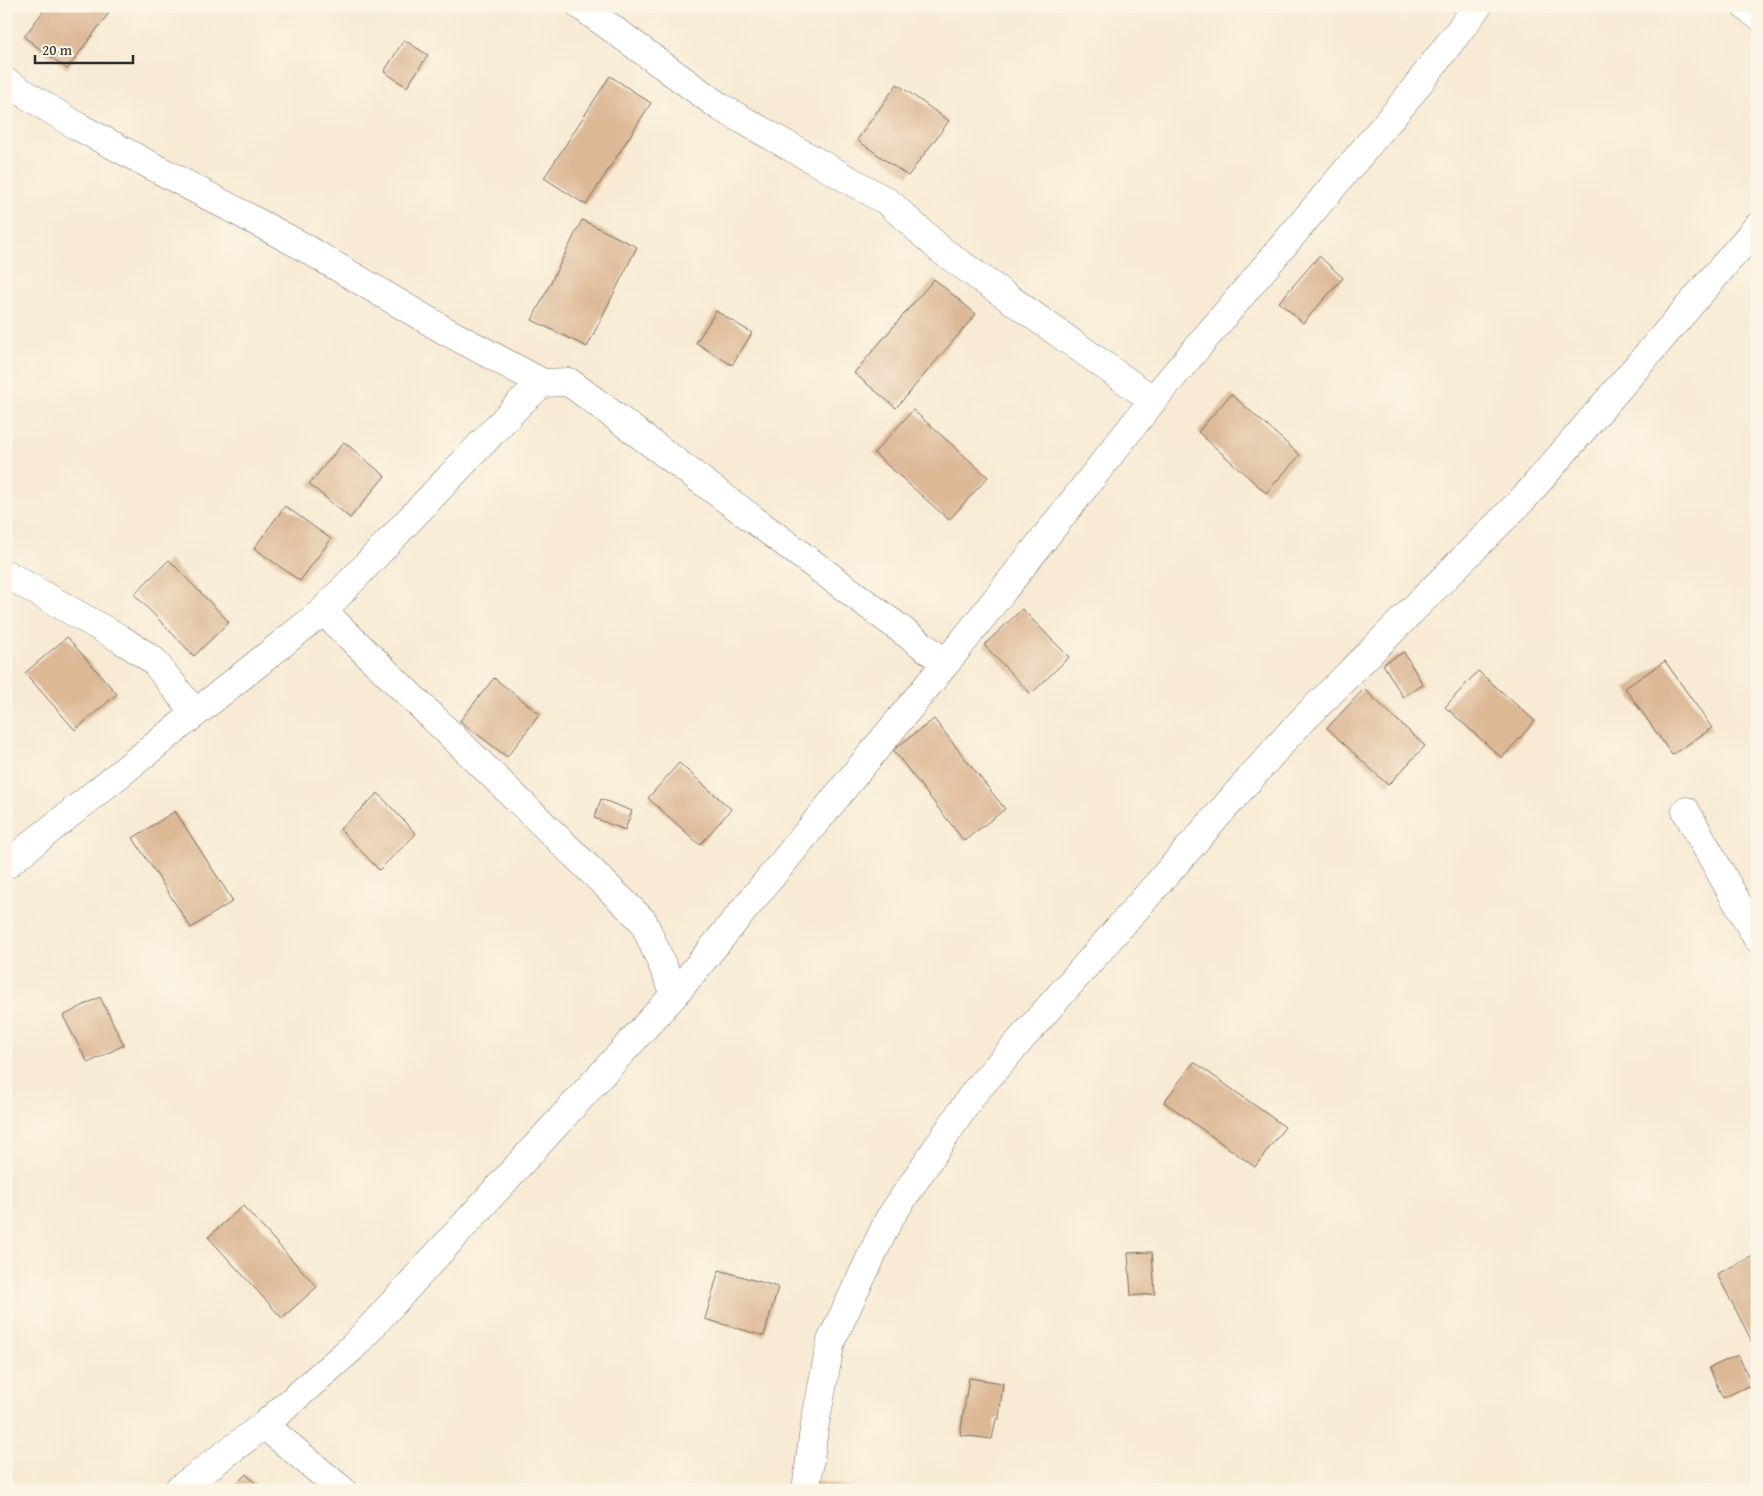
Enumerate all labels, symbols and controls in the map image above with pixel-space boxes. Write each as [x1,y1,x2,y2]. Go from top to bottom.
scale bar [35,32,132,64]
text: 20 m [42,39,73,60]

